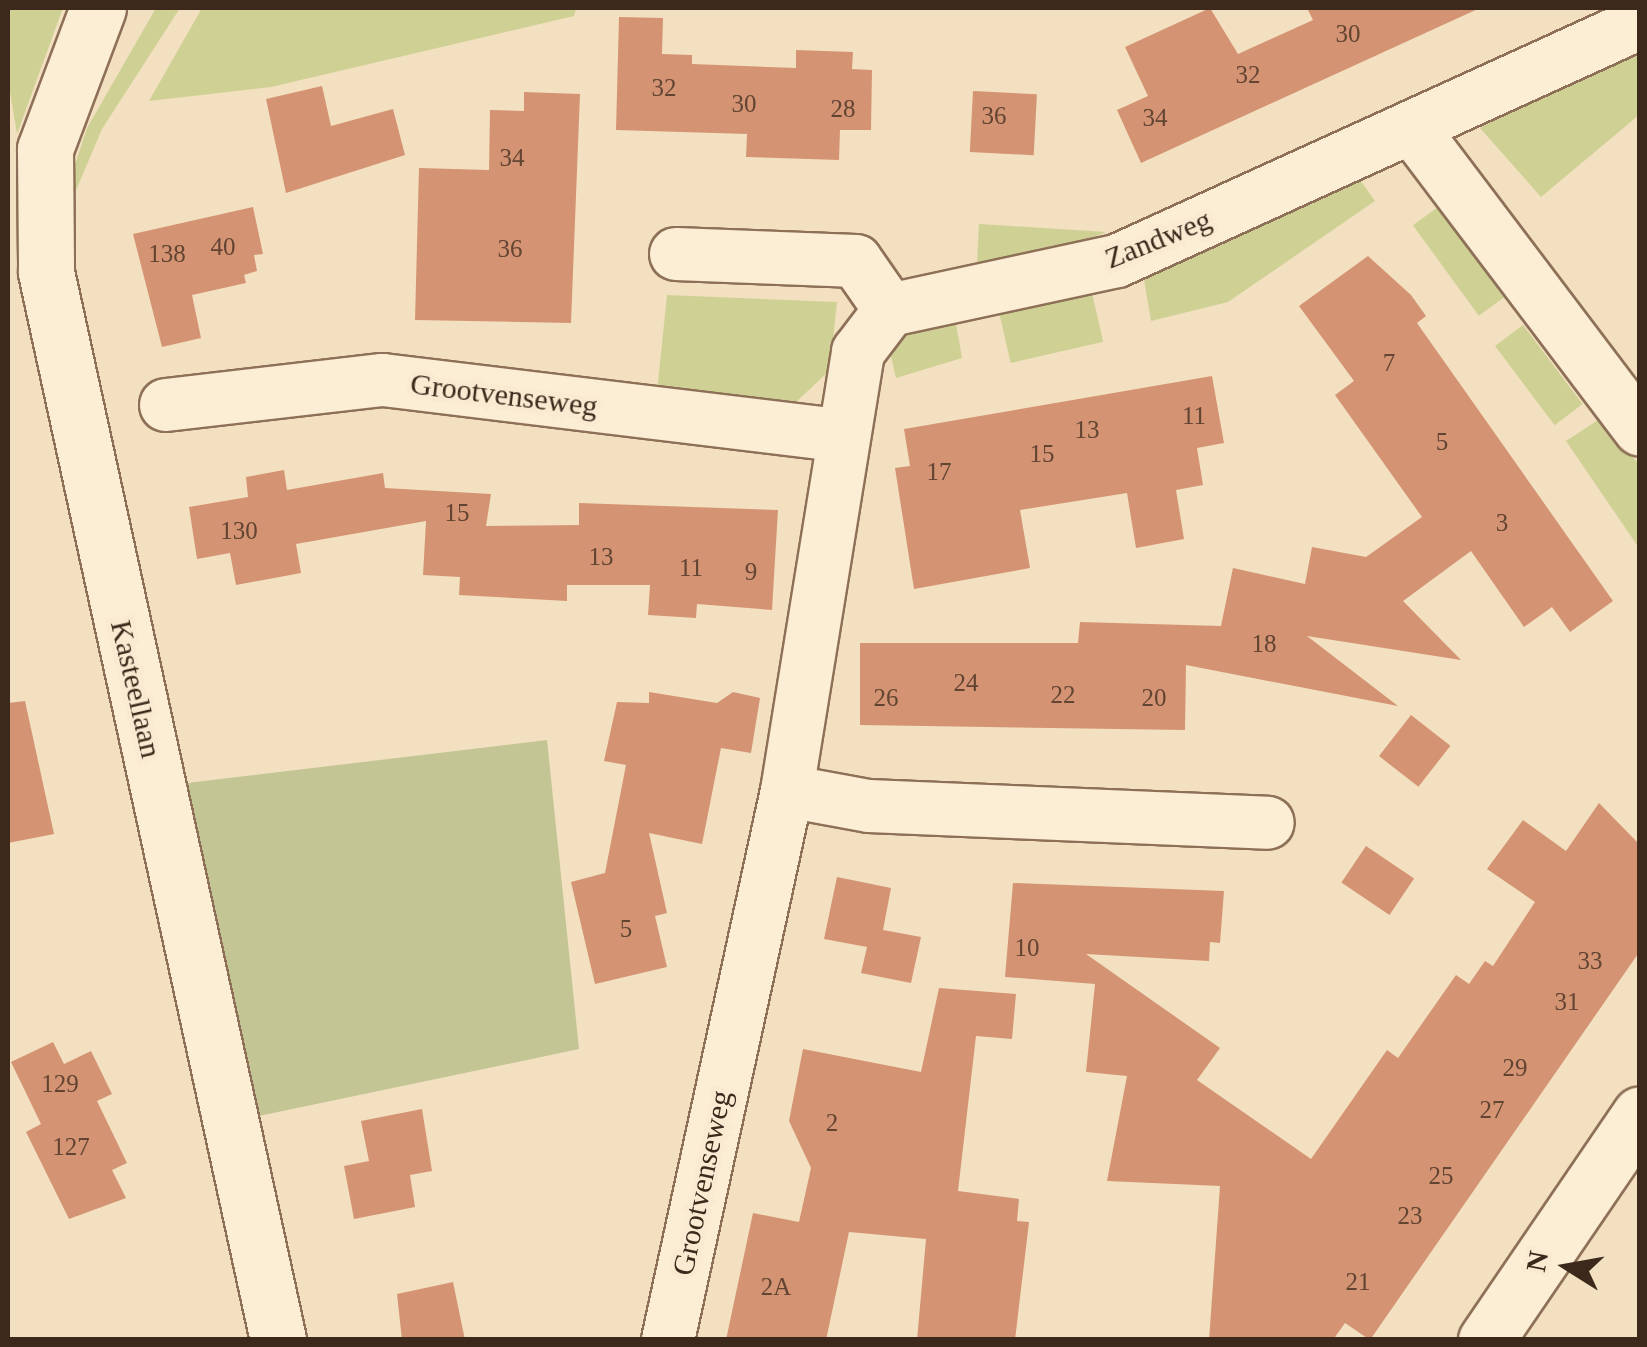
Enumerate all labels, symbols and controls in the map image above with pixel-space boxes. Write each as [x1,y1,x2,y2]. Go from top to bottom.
house number: 30 [1336,19,1360,49]
house number: 32 [1236,60,1260,90]
house number: 32 [652,73,676,103]
house number: 30 [732,89,756,119]
house number: 28 [830,94,856,124]
house number: 36 [982,101,1006,131]
house number: 34 [1142,103,1168,133]
house number: 34 [500,143,524,173]
street label: Zandweg [1100,201,1216,277]
house number: 40 [210,232,236,262]
house number: 36 [498,234,522,264]
house number: 138 [148,239,186,269]
house number: 7 [1383,348,1395,378]
street label: Grootvenseweg [408,366,600,424]
house number: 11 [1182,401,1206,431]
house number: 13 [1074,415,1100,445]
house number: 5 [1436,427,1448,457]
house number: 15 [1030,439,1054,469]
house number: 17 [926,457,952,487]
house number: 15 [444,498,470,528]
house number: 3 [1496,508,1508,538]
house number: 130 [220,516,258,546]
house number: 13 [588,542,614,572]
house number: 11 [679,553,703,583]
house number: 9 [745,557,757,587]
street label: Kasteellaan [103,617,169,761]
house number: 18 [1252,629,1276,659]
house number: 24 [954,668,978,698]
house number: 22 [1050,680,1076,710]
house number: 26 [874,683,898,713]
house number: 20 [1142,683,1166,713]
house number: 5 [620,914,632,944]
house number: 10 [1014,933,1040,963]
house number: 33 [1578,946,1602,976]
house number: 31 [1554,987,1580,1017]
house number: 29 [1502,1053,1528,1083]
house number: 129 [41,1069,79,1099]
street label: Grootvenseweg [665,1087,739,1279]
house number: 27 [1480,1095,1504,1125]
house number: 2 [826,1108,838,1138]
house number: 127 [52,1132,90,1162]
house number: 25 [1428,1161,1454,1191]
house number: 23 [1398,1201,1422,1231]
north arrow [1517,1217,1617,1317]
text: N [1520,1248,1554,1274]
house number: 21 [1346,1267,1370,1297]
house number: 2A [761,1272,791,1302]

